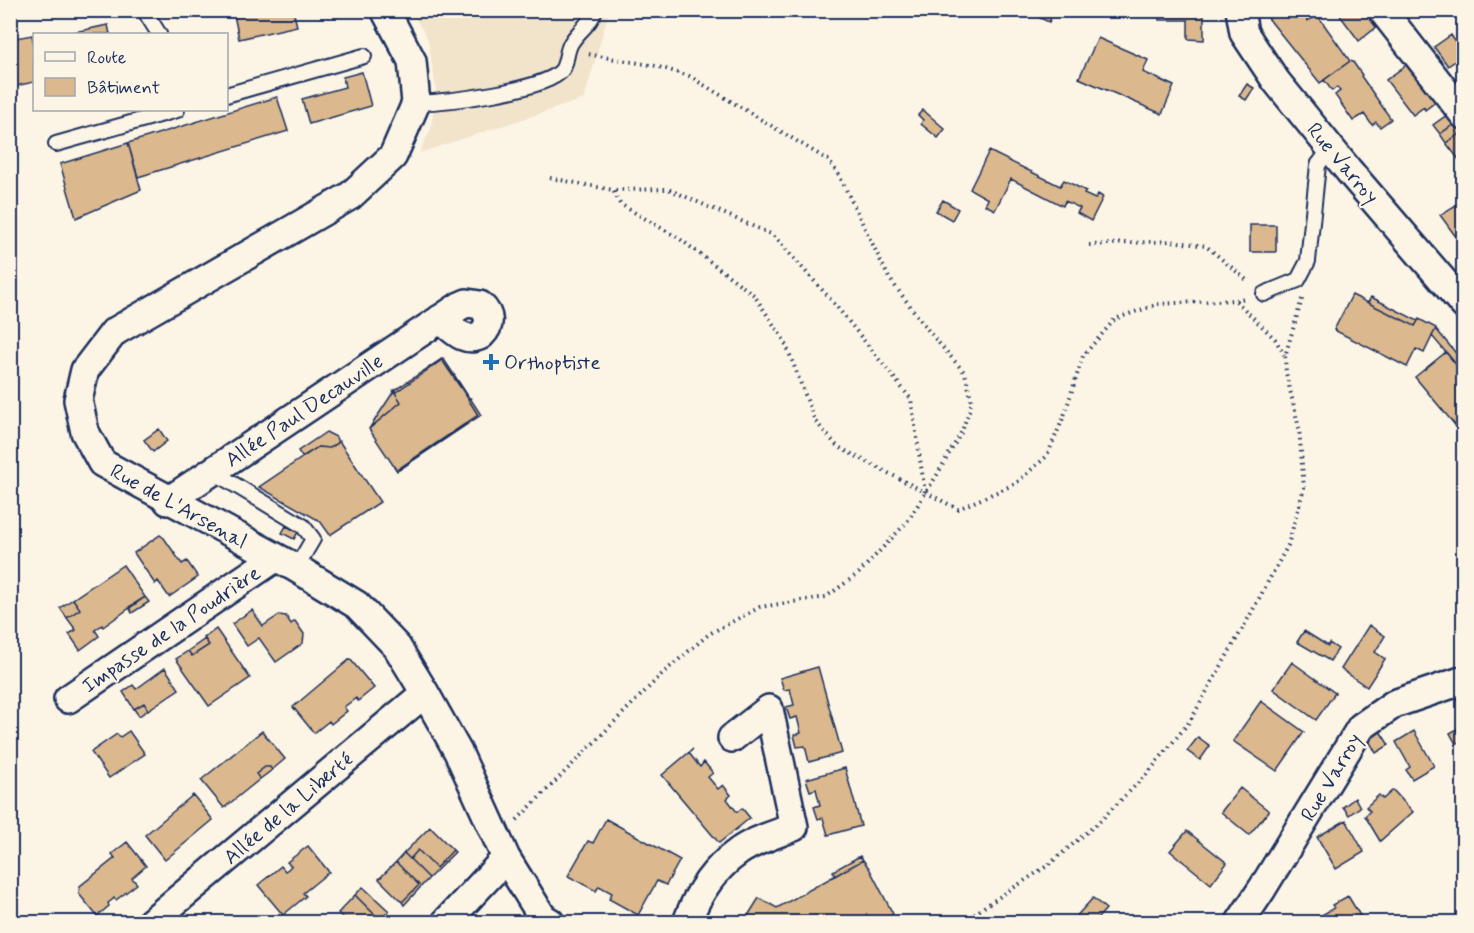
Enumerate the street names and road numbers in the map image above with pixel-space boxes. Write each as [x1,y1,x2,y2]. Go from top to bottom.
street label: Rue Varroy [1300,117,1385,210]
street label: Allée Paul Decauville [220,348,389,474]
street label: Rue de L'Arsenal [105,458,252,556]
street label: Impasse de la Poudrière [77,560,266,700]
street label: Rue Varroy [1295,728,1369,827]
street label: Allée de la Liberté [218,746,359,871]

